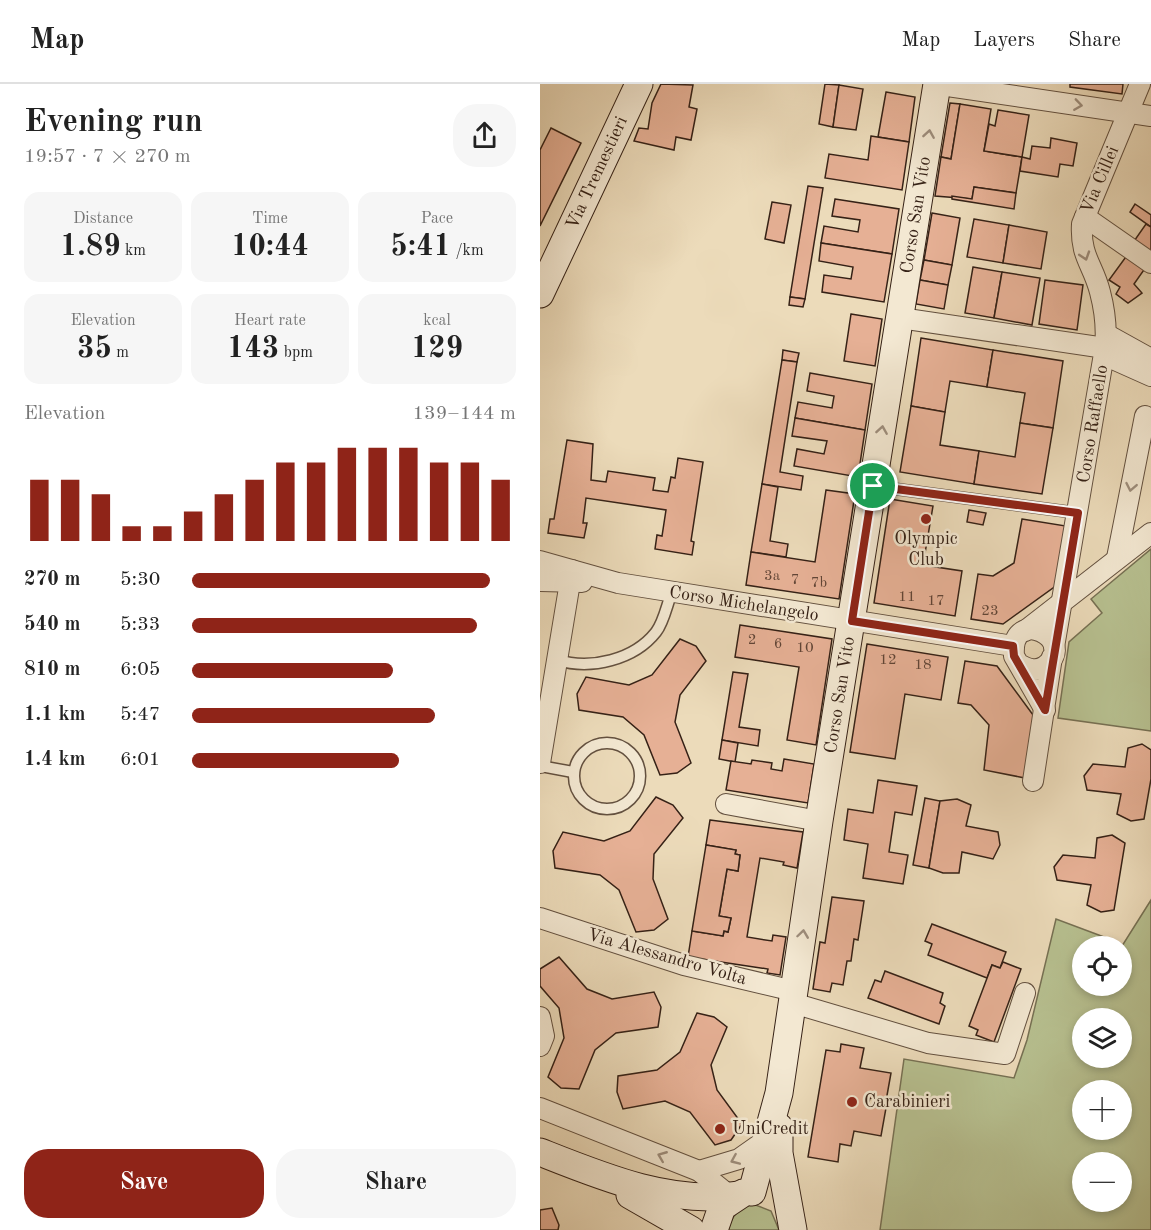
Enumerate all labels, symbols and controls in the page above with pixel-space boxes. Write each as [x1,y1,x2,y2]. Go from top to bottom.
text: Map [30,27,84,55]
text: Map [901,30,940,51]
text: Layers [973,30,1035,51]
text: Share [1068,30,1121,51]
one-way arrow [1073,98,1083,110]
button: share [453,104,516,167]
text: Evening run [24,106,203,139]
street label: Via Tremestieri [563,114,631,232]
one-way arrow [922,129,935,139]
street label: Via Cillei [1078,143,1122,217]
text: 19:57 · 7 × 270 m [24,147,191,167]
street label: Corso San Vito [898,155,934,275]
text: Distance [73,211,133,227]
text: Time [252,211,288,227]
text: Pace [421,211,453,227]
text: 1.89 [60,232,121,262]
text: 10:44 [231,232,309,262]
text: 5:41 [390,232,451,262]
text: km [121,243,146,259]
text: /km [451,243,484,259]
one-way arrow [1078,250,1090,261]
text: Elevation [70,313,136,329]
text: Heart rate [234,313,306,329]
text: kcal [423,313,451,329]
text: 35 [77,334,112,364]
text: 143 [227,334,279,364]
text: 129 [411,334,463,364]
text: m [112,345,129,361]
text: bpm [279,345,313,361]
street label: Corso Raffaello [1075,363,1111,484]
text: Elevation [24,404,105,424]
text: 139–144 m [413,404,516,424]
one-way arrow [875,425,888,435]
pin [847,460,898,511]
icon: arrive [856,469,889,502]
one-way arrow [1125,482,1138,492]
marker: Olympic Club [919,512,933,526]
place label: Olympic Club [894,530,958,569]
house number: 3a [764,569,781,584]
text: 270 m [24,570,80,590]
text: 5:30 [120,570,160,590]
house number: 7 [791,573,799,588]
house number: 7b [811,576,827,591]
street label: Corso Michelangelo [668,583,820,625]
house number: 11 [898,590,916,605]
house number: 17 [927,594,945,609]
house number: 23 [981,604,999,619]
text: 540 m [24,615,80,635]
text: 5:33 [120,615,160,635]
house number: 2 [748,633,756,648]
street label: Corso San Vito [822,635,858,755]
house number: 6 [774,637,782,652]
house number: 10 [796,641,814,656]
house number: 12 [879,653,897,668]
house number: 18 [914,658,932,673]
text: 810 m [24,660,80,680]
text: 6:05 [120,660,160,680]
text: 1.1 km [24,705,86,725]
text: 5:47 [120,705,160,725]
text: 1.4 km [24,750,86,770]
text: 6:01 [120,750,160,770]
street label: Via Alessandro Volta [585,926,749,988]
one-way arrow [796,929,808,938]
map controls [1072,936,1132,1212]
button: locate [1072,936,1132,996]
button: layers [1072,1008,1132,1068]
button: + [1072,1080,1132,1140]
place label: Carabinieri [864,1093,951,1111]
marker: Carabinieri [845,1095,859,1109]
place label: UniCredit [732,1120,809,1138]
marker: UniCredit [713,1122,727,1136]
button: Save [24,1149,264,1218]
button: Share [276,1149,516,1218]
one-way arrow [657,1151,668,1164]
button: − [1072,1152,1132,1212]
one-way arrow [730,1153,741,1165]

